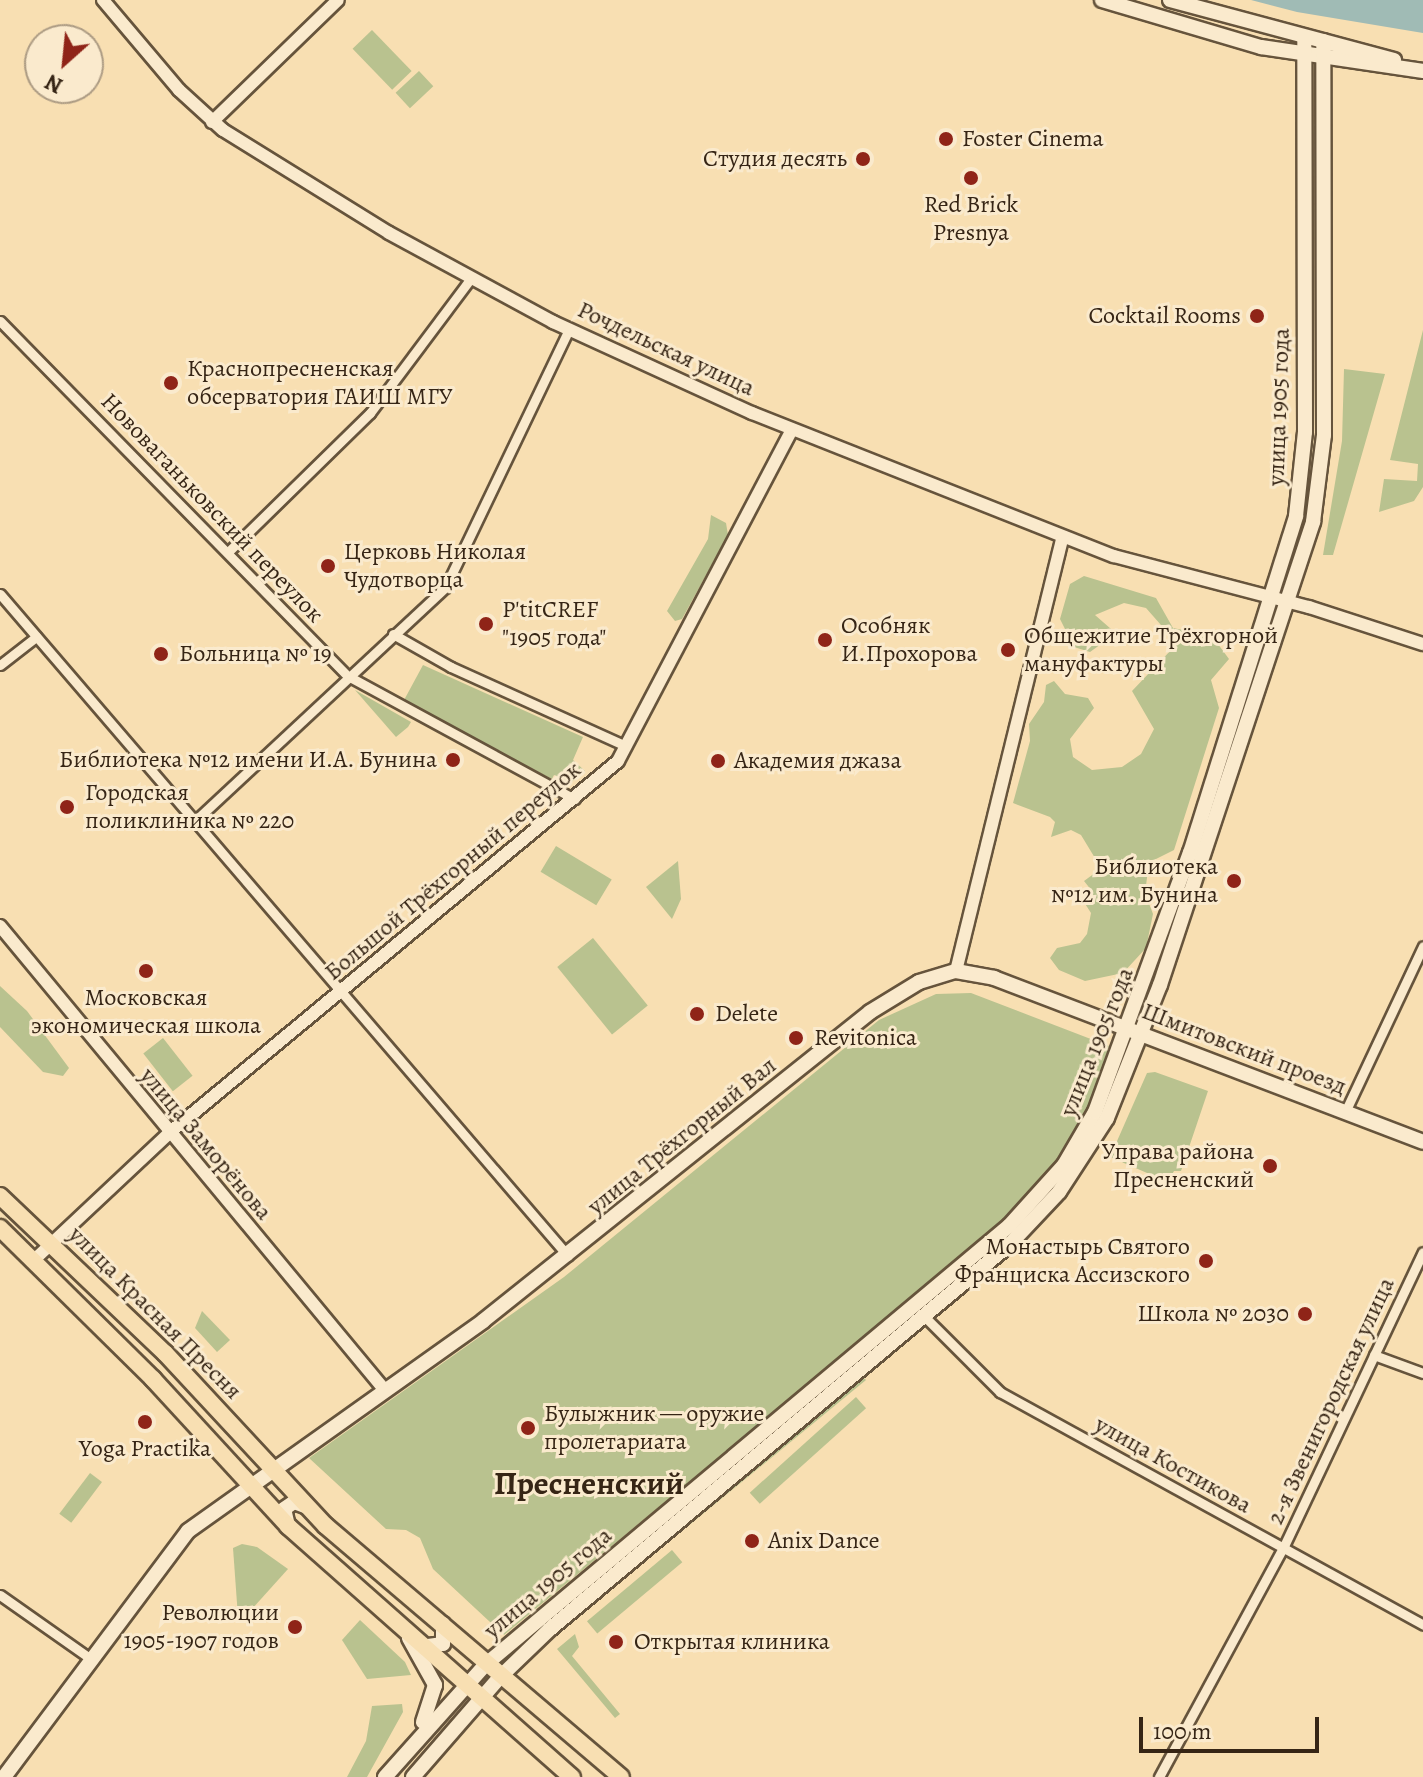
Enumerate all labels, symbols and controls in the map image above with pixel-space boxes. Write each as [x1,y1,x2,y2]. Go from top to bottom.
north arrow [24,24,104,104]
text: N [40,67,68,101]
place label: Foster Cinema [962,125,1104,153]
marker: Foster Cinema [937,130,955,148]
place label: Студия десять [703,145,847,173]
marker: Студия десять [854,150,872,168]
marker: Red Brick Presnya [962,169,980,187]
place label: Red Brick Presnya [924,191,1018,247]
street label: Рочдельская улица [573,295,759,403]
place label: Cocktail Rooms [1088,302,1241,330]
marker: Cocktail Rooms [1248,307,1266,325]
street label: улица 1905 года [1262,328,1296,486]
place label: Краснопресненская обсерватория ГАИШ МГУ [187,355,453,411]
marker: Краснопресненская обсерватория ГАИШ МГУ [162,374,180,392]
street label: Нововаганьковский переулок [95,387,329,629]
place label: Церковь Николая Чудотворца [344,538,526,594]
marker: Церковь Николая Чудотворца [319,557,337,575]
place label: P'titCREF "1905 года" [502,596,606,652]
place label: Особняк И.Прохорова [841,612,978,668]
marker: P'titCREF "1905 года" [477,615,495,633]
place label: Общежитие Трёхгорной мануфактуры [1024,622,1278,678]
marker: Особняк И.Прохорова [816,631,834,649]
place label: Больница № 19 [179,640,332,668]
marker: Общежитие Трёхгорной мануфактуры [999,641,1017,659]
marker: Больница № 19 [150,643,172,665]
place label: Библиотека №12 имени И.А. Бунина [58,746,437,774]
place label: Академия джаза [734,747,902,775]
marker: Библиотека №12 имени И.А. Бунина [444,751,462,769]
marker: Академия джаза [709,752,727,770]
street label: Большой Трёхгорный переулок [319,755,587,987]
place label: Городская поликлиника № 220 [85,779,294,835]
marker: Городская поликлиника № 220 [56,796,78,818]
place label: Библиотека №12 им. Бунина [1050,853,1218,909]
marker: Библиотека №12 им. Бунина [1225,872,1243,890]
marker: Московская экономическая школа [137,962,155,980]
street label: улица 1905 года [1054,963,1140,1121]
place label: Московская экономическая школа [31,984,261,1040]
street label: Шмитовский проезд [1138,997,1350,1101]
place label: Delete [715,1000,778,1028]
marker: Delete [686,1003,708,1025]
place label: Revitonica [814,1024,917,1052]
marker: Revitonica [785,1027,807,1049]
street label: улица Трёхгорный Вал [582,1051,782,1221]
street label: улица Заморёнова [134,1062,278,1226]
place label: Управа района Пресненский [1102,1138,1254,1194]
marker: Управа района Пресненский [1261,1157,1279,1175]
street label: улица Красная Пресня [62,1220,248,1406]
place label: Монастырь Святого Франциска Ассизского [955,1233,1190,1289]
marker: Монастырь Святого Франциска Ассизского [1197,1252,1215,1270]
street label: 2-я Звенигородская улица [1261,1273,1401,1529]
place label: Школа № 2030 [1137,1300,1289,1328]
marker: Школа № 2030 [1296,1305,1314,1323]
place label: Булыжник — оружие пролетариата [544,1400,765,1456]
street label: улица Костикова [1090,1410,1256,1520]
marker: Yoga Practika [136,1413,154,1431]
marker: Булыжник — оружие пролетариата [519,1419,537,1437]
place label: Yoga Practika [79,1435,211,1463]
district label: Пресненский [494,1464,684,1502]
street label: улица 1905 года [478,1521,618,1645]
place label: Anix Dance [768,1527,879,1555]
marker: Anix Dance [743,1532,761,1550]
place label: Революции 1905-1907 годов [123,1599,279,1655]
marker: Революции 1905-1907 годов [286,1618,304,1636]
place label: Открытая клиника [634,1628,830,1656]
marker: Открытая клиника [605,1631,627,1653]
scale bar [1143,1701,1323,1751]
text: 100 m [1153,1715,1212,1747]

